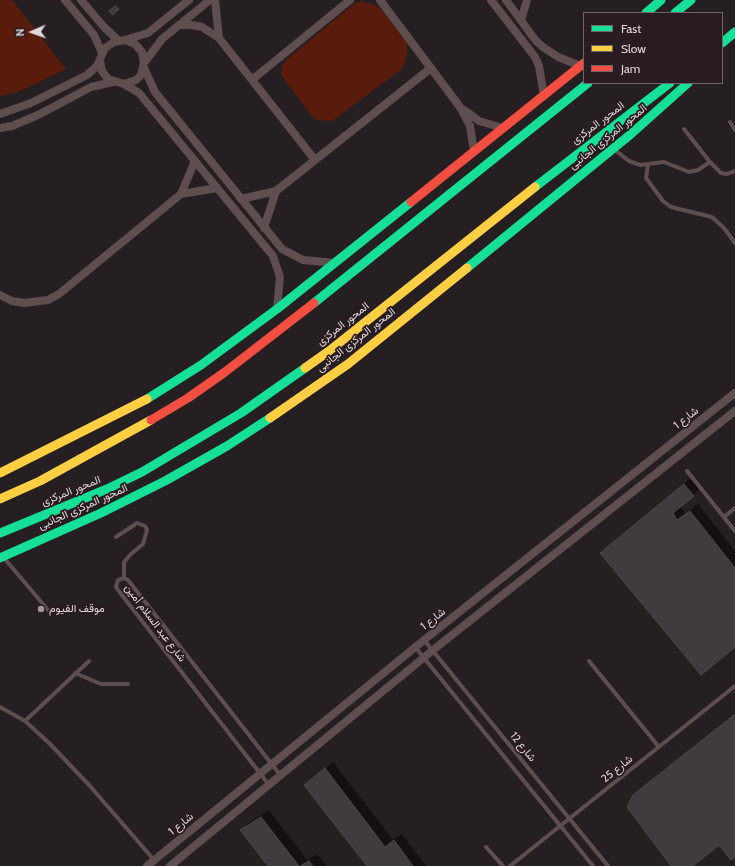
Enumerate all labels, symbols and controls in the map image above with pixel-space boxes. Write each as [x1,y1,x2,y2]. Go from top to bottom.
north arrow [12,12,52,52]
legend [583,12,723,84]
text: Fast [621,21,641,36]
text: N [13,28,27,37]
text: Slow [621,41,646,56]
text: Jam [621,61,640,76]
street label: المحور المركزى [569,99,627,147]
street label: المحور المركزى الجانبى [566,102,650,172]
street label: المحور المركزى [314,299,372,349]
street label: المحور المركزى الجانبى [314,305,398,375]
street label: شارع 1 [671,404,701,432]
street label: المحور المركزى [39,473,103,509]
street label: المحور المركزى الجانبى [36,481,130,533]
street label: شارع عبد السلام أمين [121,582,189,664]
place label: موقف الفيوم [49,602,105,616]
marker: موقف الفيوم [36,604,46,614]
street label: شارع 1 [418,605,448,633]
street label: شارع 12 [507,730,539,764]
street label: شارع 25 [599,752,635,786]
street label: شارع 1 [166,810,196,838]

